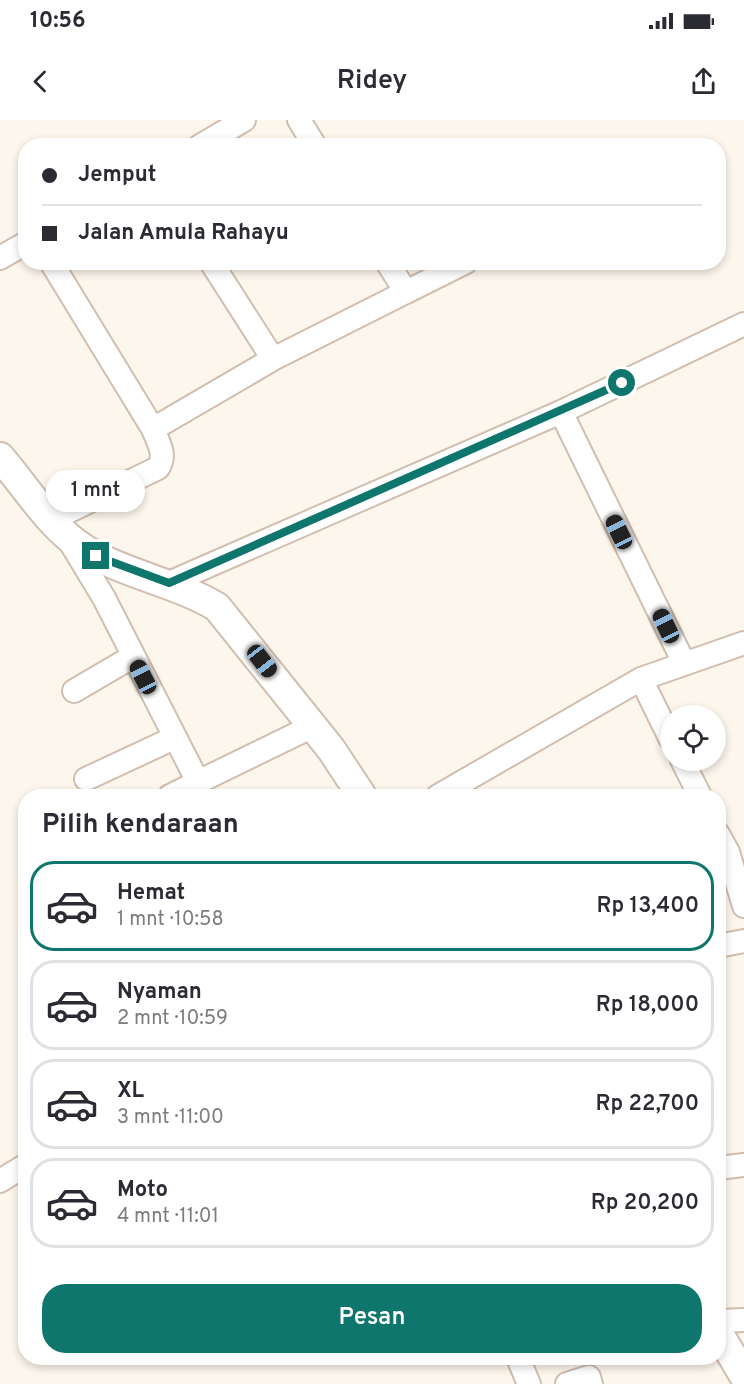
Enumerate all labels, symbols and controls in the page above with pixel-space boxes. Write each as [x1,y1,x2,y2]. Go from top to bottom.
text: 10:56 [30,8,86,35]
text: Ridey [337,64,407,98]
icon: back [24,65,57,98]
icon: share [687,65,720,98]
text: Jemput [78,162,156,189]
text: Jalan Amula Rahayu [78,220,289,247]
route start [608,369,635,396]
callout: 1 mnt [46,469,146,511]
text: 1 mnt [71,478,120,504]
car [603,512,635,552]
route end [82,542,109,569]
car [650,606,682,646]
car [244,641,280,681]
car [127,657,159,697]
map controls [660,705,726,771]
button: locate [660,705,726,771]
text: Pilih kendaraan [42,808,239,842]
icon: car [45,879,99,933]
text: Hemat [117,880,185,907]
text: Rp 13,400 [597,893,699,920]
text: 1 mnt · 10:58 [117,907,224,933]
icon: car [45,978,99,1032]
text: Nyaman [117,979,202,1006]
text: Rp 18,000 [596,992,699,1019]
text: 2 mnt · 10:59 [117,1006,228,1032]
icon: car [45,1077,99,1131]
text: XL [117,1078,144,1105]
text: Rp 22,700 [596,1091,699,1118]
text: 3 mnt · 11:00 [117,1105,224,1131]
icon: car [45,1176,99,1230]
text: Moto [117,1177,168,1204]
text: Rp 20,200 [591,1190,699,1217]
text: 4 mnt · 11:01 [117,1204,219,1230]
button: Pesan [42,1284,702,1353]

